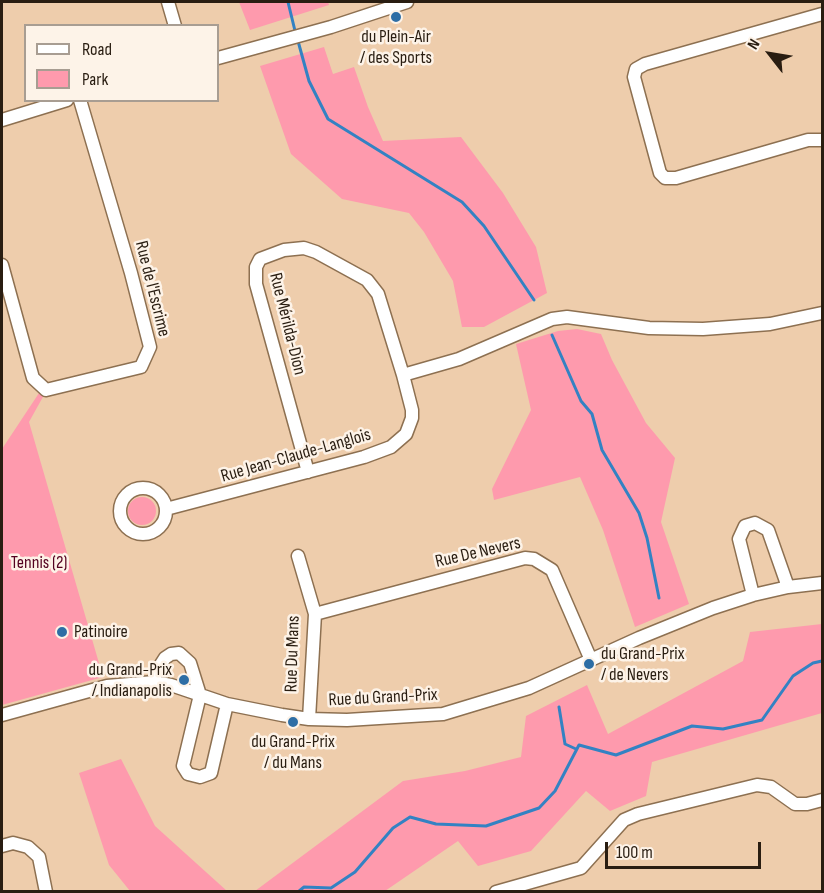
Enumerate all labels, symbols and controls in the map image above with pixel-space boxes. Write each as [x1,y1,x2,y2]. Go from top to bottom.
marker: du Plein-Air / des Sports [389,10,403,24]
legend [24,24,219,102]
north arrow [740,24,800,84]
place label: du Plein-Air / des Sports [360,26,432,68]
text: N [744,36,764,53]
text: Road [82,39,112,60]
text: Park [82,69,108,90]
street label: Rue de l'Escrime [130,239,174,339]
street label: Rue Mérilda-Dion [264,271,310,377]
street label: Rue Jean-Claude-Langlois [218,424,374,488]
street label: Rue De Nevers [433,533,523,573]
park label: Tennis (2) [11,552,67,574]
street label: Rue Du Mans [281,615,305,693]
place label: Patinoire [74,621,128,643]
marker: Patinoire [55,625,69,639]
place label: du Grand-Prix / de Nevers [601,643,684,686]
marker: du Grand-Prix / de Nevers [582,657,596,671]
place label: du Grand-Prix / Indianapolis [89,659,172,702]
marker: du Grand-Prix / Indianapolis [177,673,191,687]
street label: Rue du Grand-Prix [328,684,438,712]
marker: du Grand-Prix / du Mans [286,715,300,729]
place label: du Grand-Prix / du Mans [251,731,335,774]
scale bar [608,830,764,868]
text: 100 m [616,842,653,863]

